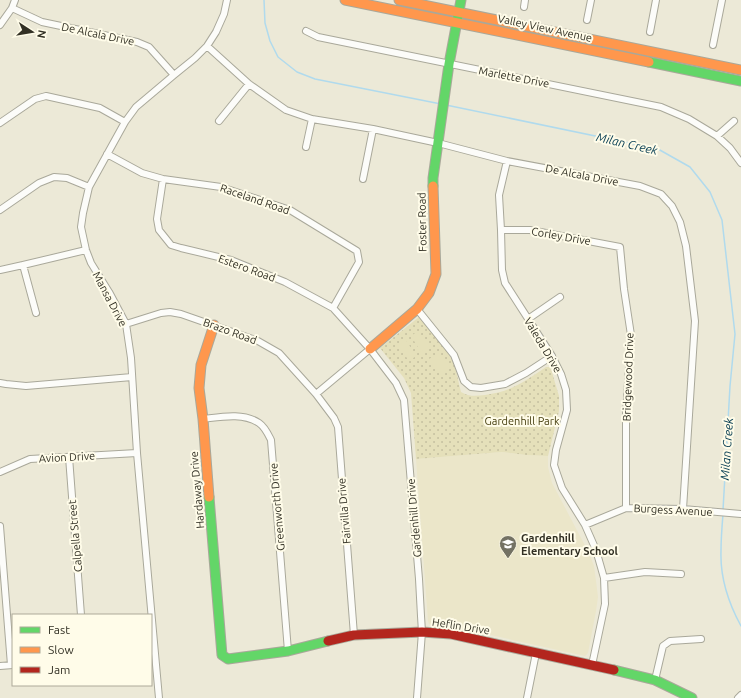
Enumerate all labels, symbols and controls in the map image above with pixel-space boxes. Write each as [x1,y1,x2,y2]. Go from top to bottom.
north arrow [12,12,52,52]
street label: Valley View Avenue [497,12,593,44]
street label: De Alcala Drive [60,20,136,48]
text: N [35,29,49,39]
street label: Marlette Drive [478,64,550,90]
water label: Milan Creek [595,130,660,157]
street label: De Alcala Drive [544,162,620,188]
street label: Raceland Road [219,181,291,217]
street label: Foster Road [415,192,429,252]
street label: Corley Drive [530,225,592,247]
street label: Estero Road [217,252,277,284]
street label: Mansa Drive [91,269,129,329]
street label: Valeda Drive [522,315,564,375]
street label: Brazo Road [202,316,258,346]
street label: Bridgewood Drive [620,332,636,422]
park label: Gardenhill Park [485,415,560,427]
water label: Milan Creek [718,416,735,481]
street label: Avion Drive [39,450,95,464]
street label: Hardaway Drive [188,451,206,529]
street label: Greenworth Drive [267,463,287,551]
street label: Fairvilla Drive [335,478,353,544]
street label: Gardenhill Drive [405,478,423,558]
street label: Calpella Street [66,499,84,573]
street label: Burgess Avenue [633,502,713,518]
place label: Gardenhill Elementary School [521,532,619,557]
school or university icon: Gardenhill Elementary School [498,534,518,559]
legend [12,614,152,686]
street label: Heflin Drive [431,616,491,636]
text: Fast [48,623,70,636]
text: Slow [48,643,74,656]
text: Jam [48,663,70,676]

